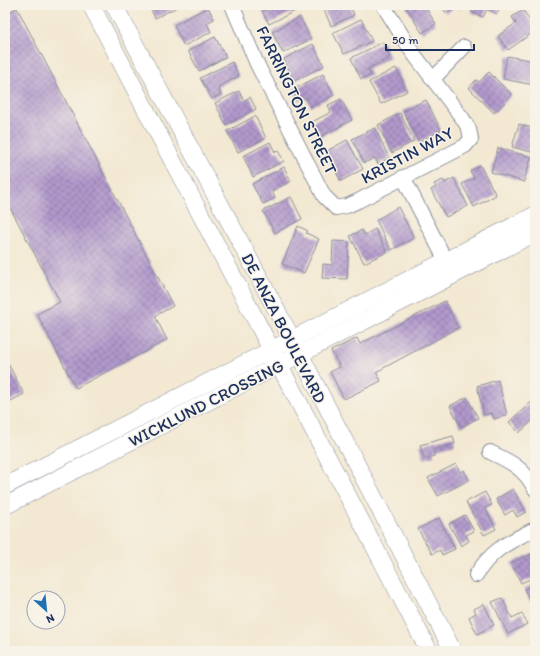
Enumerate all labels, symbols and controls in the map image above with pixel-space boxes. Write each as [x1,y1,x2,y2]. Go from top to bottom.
street label: FARRINGTON STREET [252,23,342,178]
scale bar [386,26,474,52]
text: 50 m [392,33,418,47]
street label: KRISTIN WAY [357,122,457,188]
street label: DE ANZA BOULEVARD [237,250,331,407]
street label: WICKLUND CROSSING [125,355,287,451]
north arrow [26,590,66,630]
text: N [44,611,57,626]

